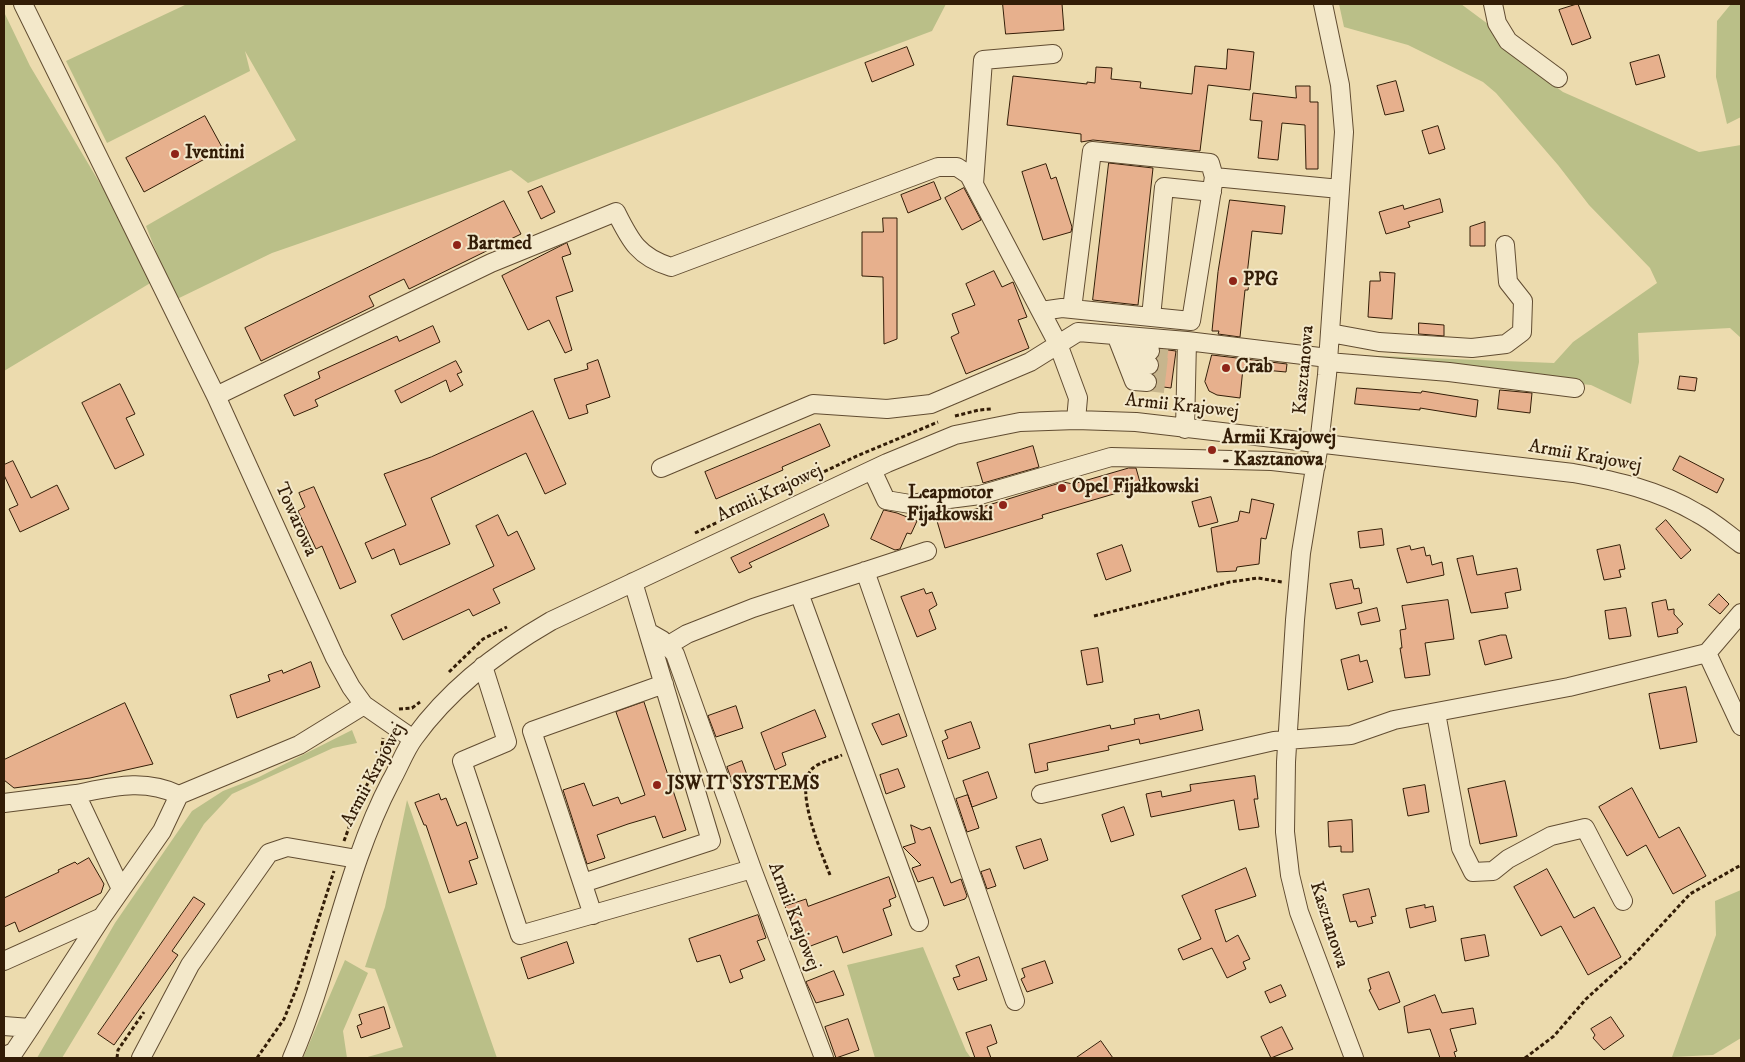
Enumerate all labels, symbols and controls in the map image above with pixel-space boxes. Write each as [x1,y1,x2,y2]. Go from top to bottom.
place label: Iventini [185,143,244,165]
marker: Iventini [169,148,181,160]
place label: Bartmed [467,234,532,256]
marker: Bartmed [451,239,463,251]
place label: PPG [1243,270,1278,292]
marker: PPG [1227,275,1239,287]
street label: Kasztanowa [1290,324,1320,416]
place label: Crab [1236,357,1273,379]
marker: Crab [1220,362,1232,374]
street label: Armii Krajowej [1124,390,1240,424]
place label: Armii Krajowej - Kasztanowa [1222,428,1336,472]
street label: Armii Krajowej [1527,436,1643,478]
marker: Armii Krajowej - Kasztanowa [1206,444,1218,456]
street label: Armii Krajowej [713,460,827,528]
place label: Opel Fijałkowski [1072,477,1199,499]
street label: Towarowa [269,480,321,560]
marker: Opel Fijałkowski [1056,482,1068,494]
place label: Leapmotor Fijałkowski [907,483,993,527]
marker: Leapmotor Fijałkowski [997,499,1009,511]
street label: Armii Krajowej [337,719,411,831]
place label: JSW IT SYSTEMS [667,774,819,796]
marker: JSW IT SYSTEMS [651,779,663,791]
street label: Armii Krajowej [762,860,824,974]
street label: Kasztanowa [1303,879,1353,971]

